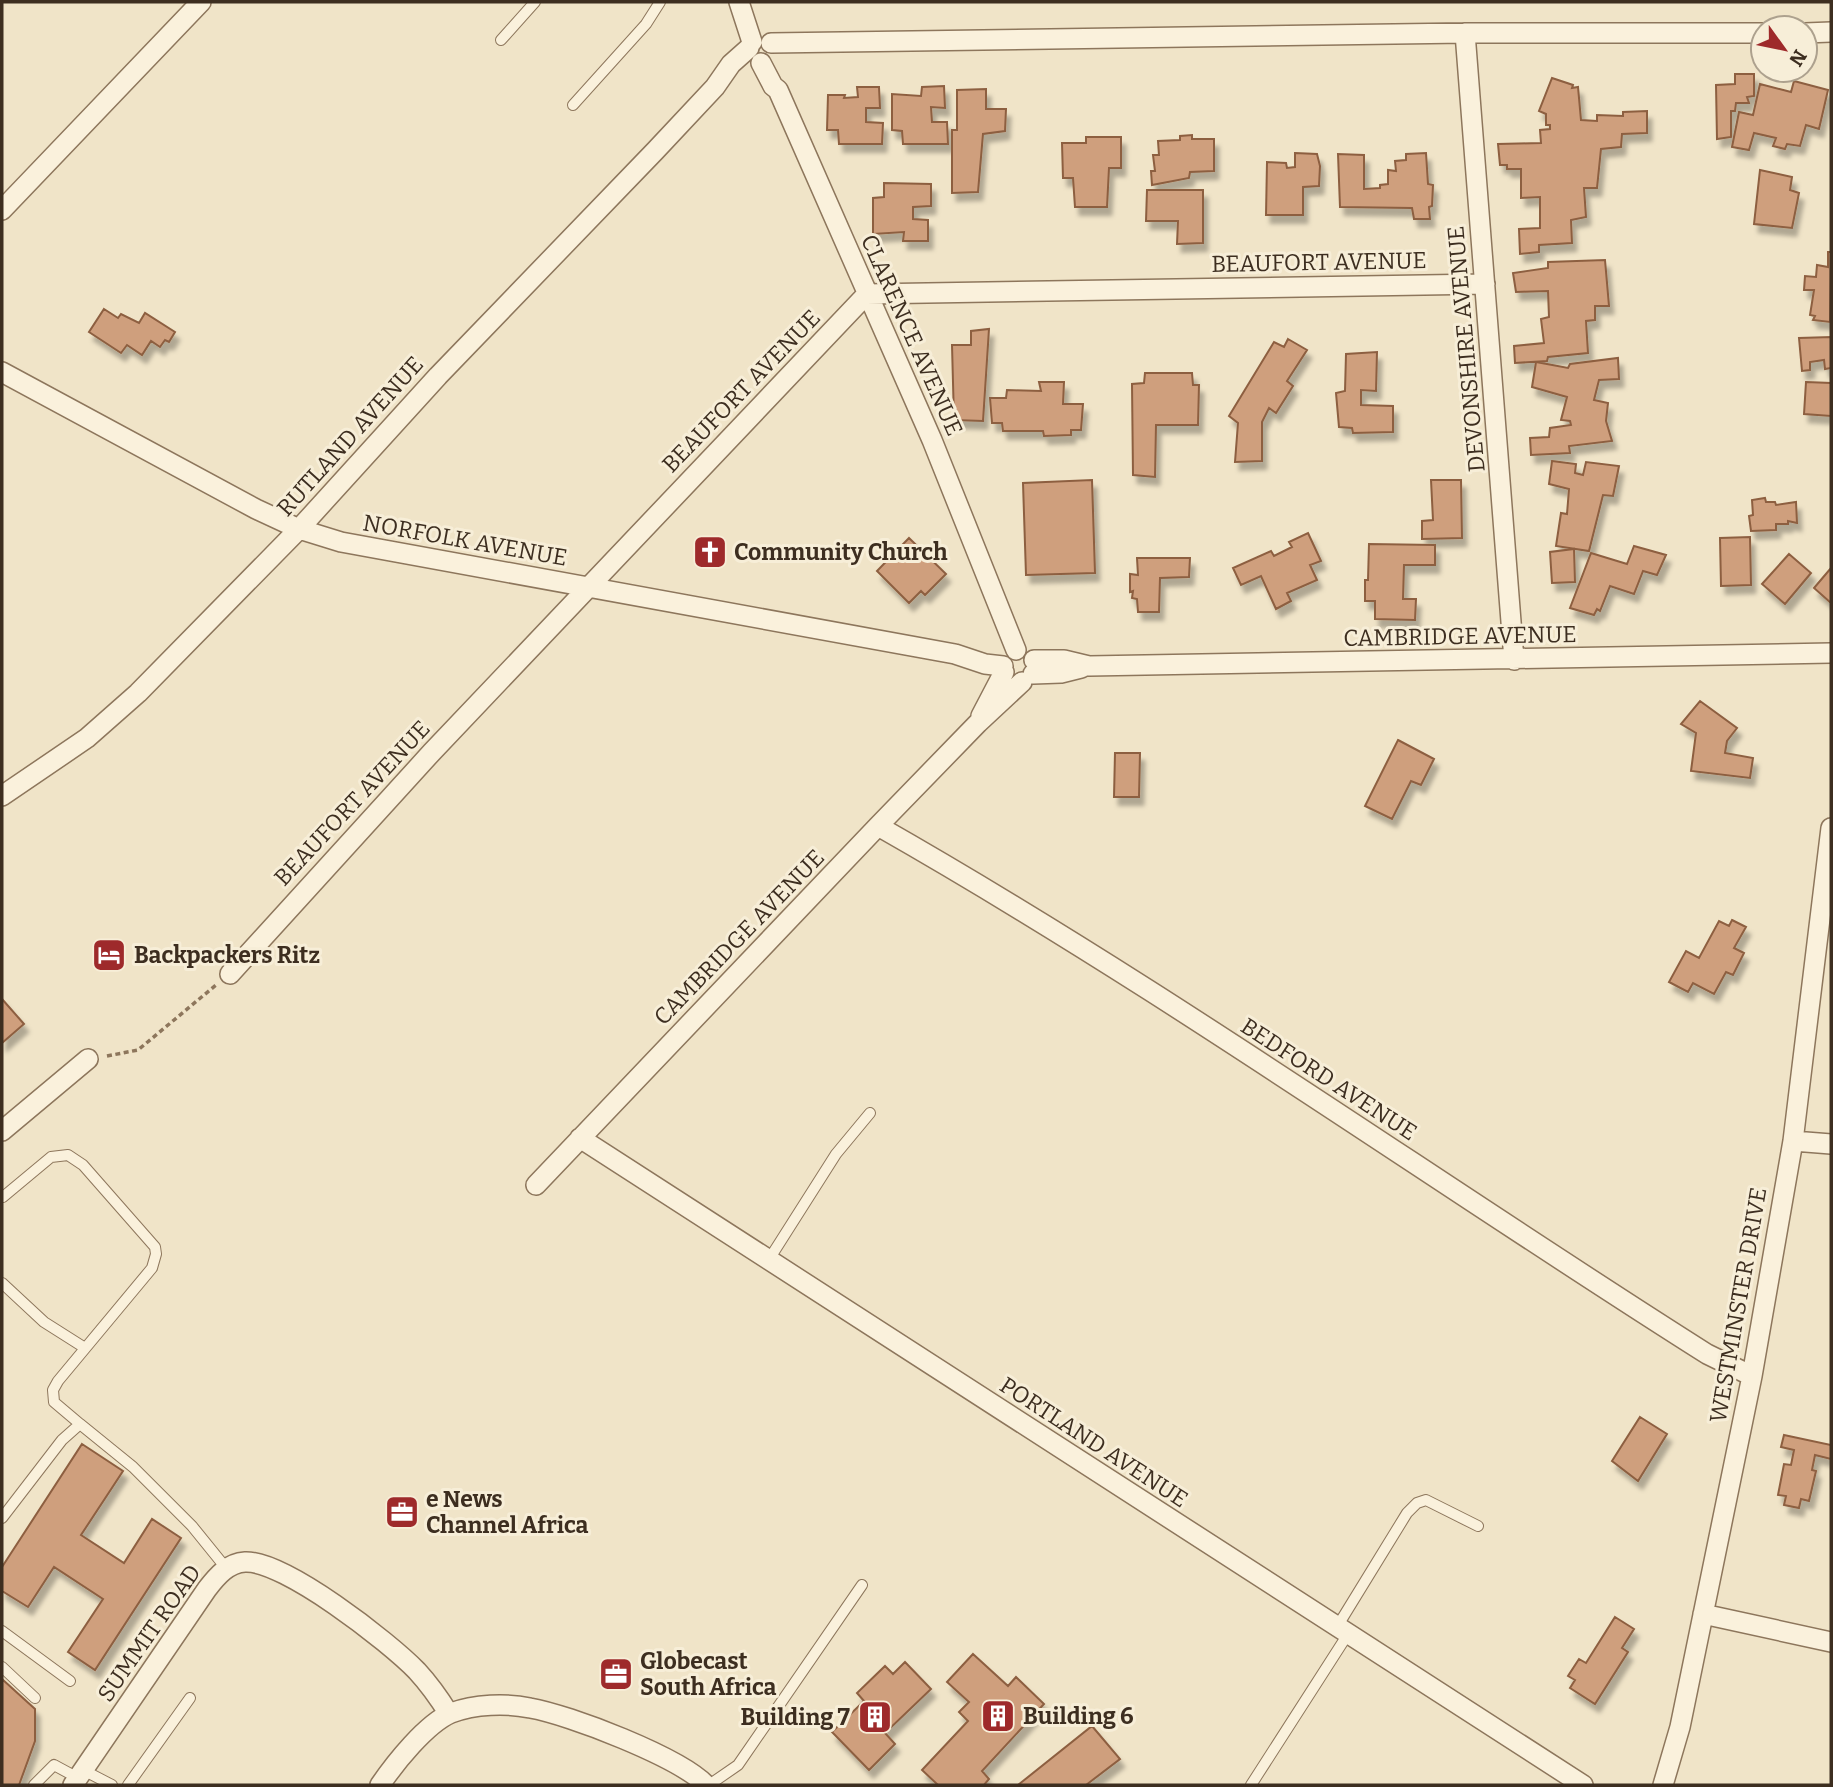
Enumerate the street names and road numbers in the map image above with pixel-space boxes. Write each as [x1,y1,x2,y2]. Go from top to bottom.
street label: DEVONSHIRE AVENUE [1441,225,1491,473]
street label: CLARENCE AVENUE [855,230,969,440]
street label: BEAUFORT AVENUE [1211,246,1427,278]
street label: BEAUFORT AVENUE [656,304,826,478]
street label: RUTLAND AVENUE [271,350,429,522]
street label: NORFOLK AVENUE [361,508,569,572]
street label: CAMBRIDGE AVENUE [1343,620,1577,652]
street label: BEAUFORT AVENUE [268,715,436,891]
street label: CAMBRIDGE AVENUE [648,843,830,1031]
street label: BEDFORD AVENUE [1236,1012,1422,1146]
street label: WESTMINSTER DRIVE [1704,1185,1772,1425]
street label: PORTLAND AVENUE [995,1371,1193,1513]
street label: SUMMIT ROAD [91,1559,207,1707]

